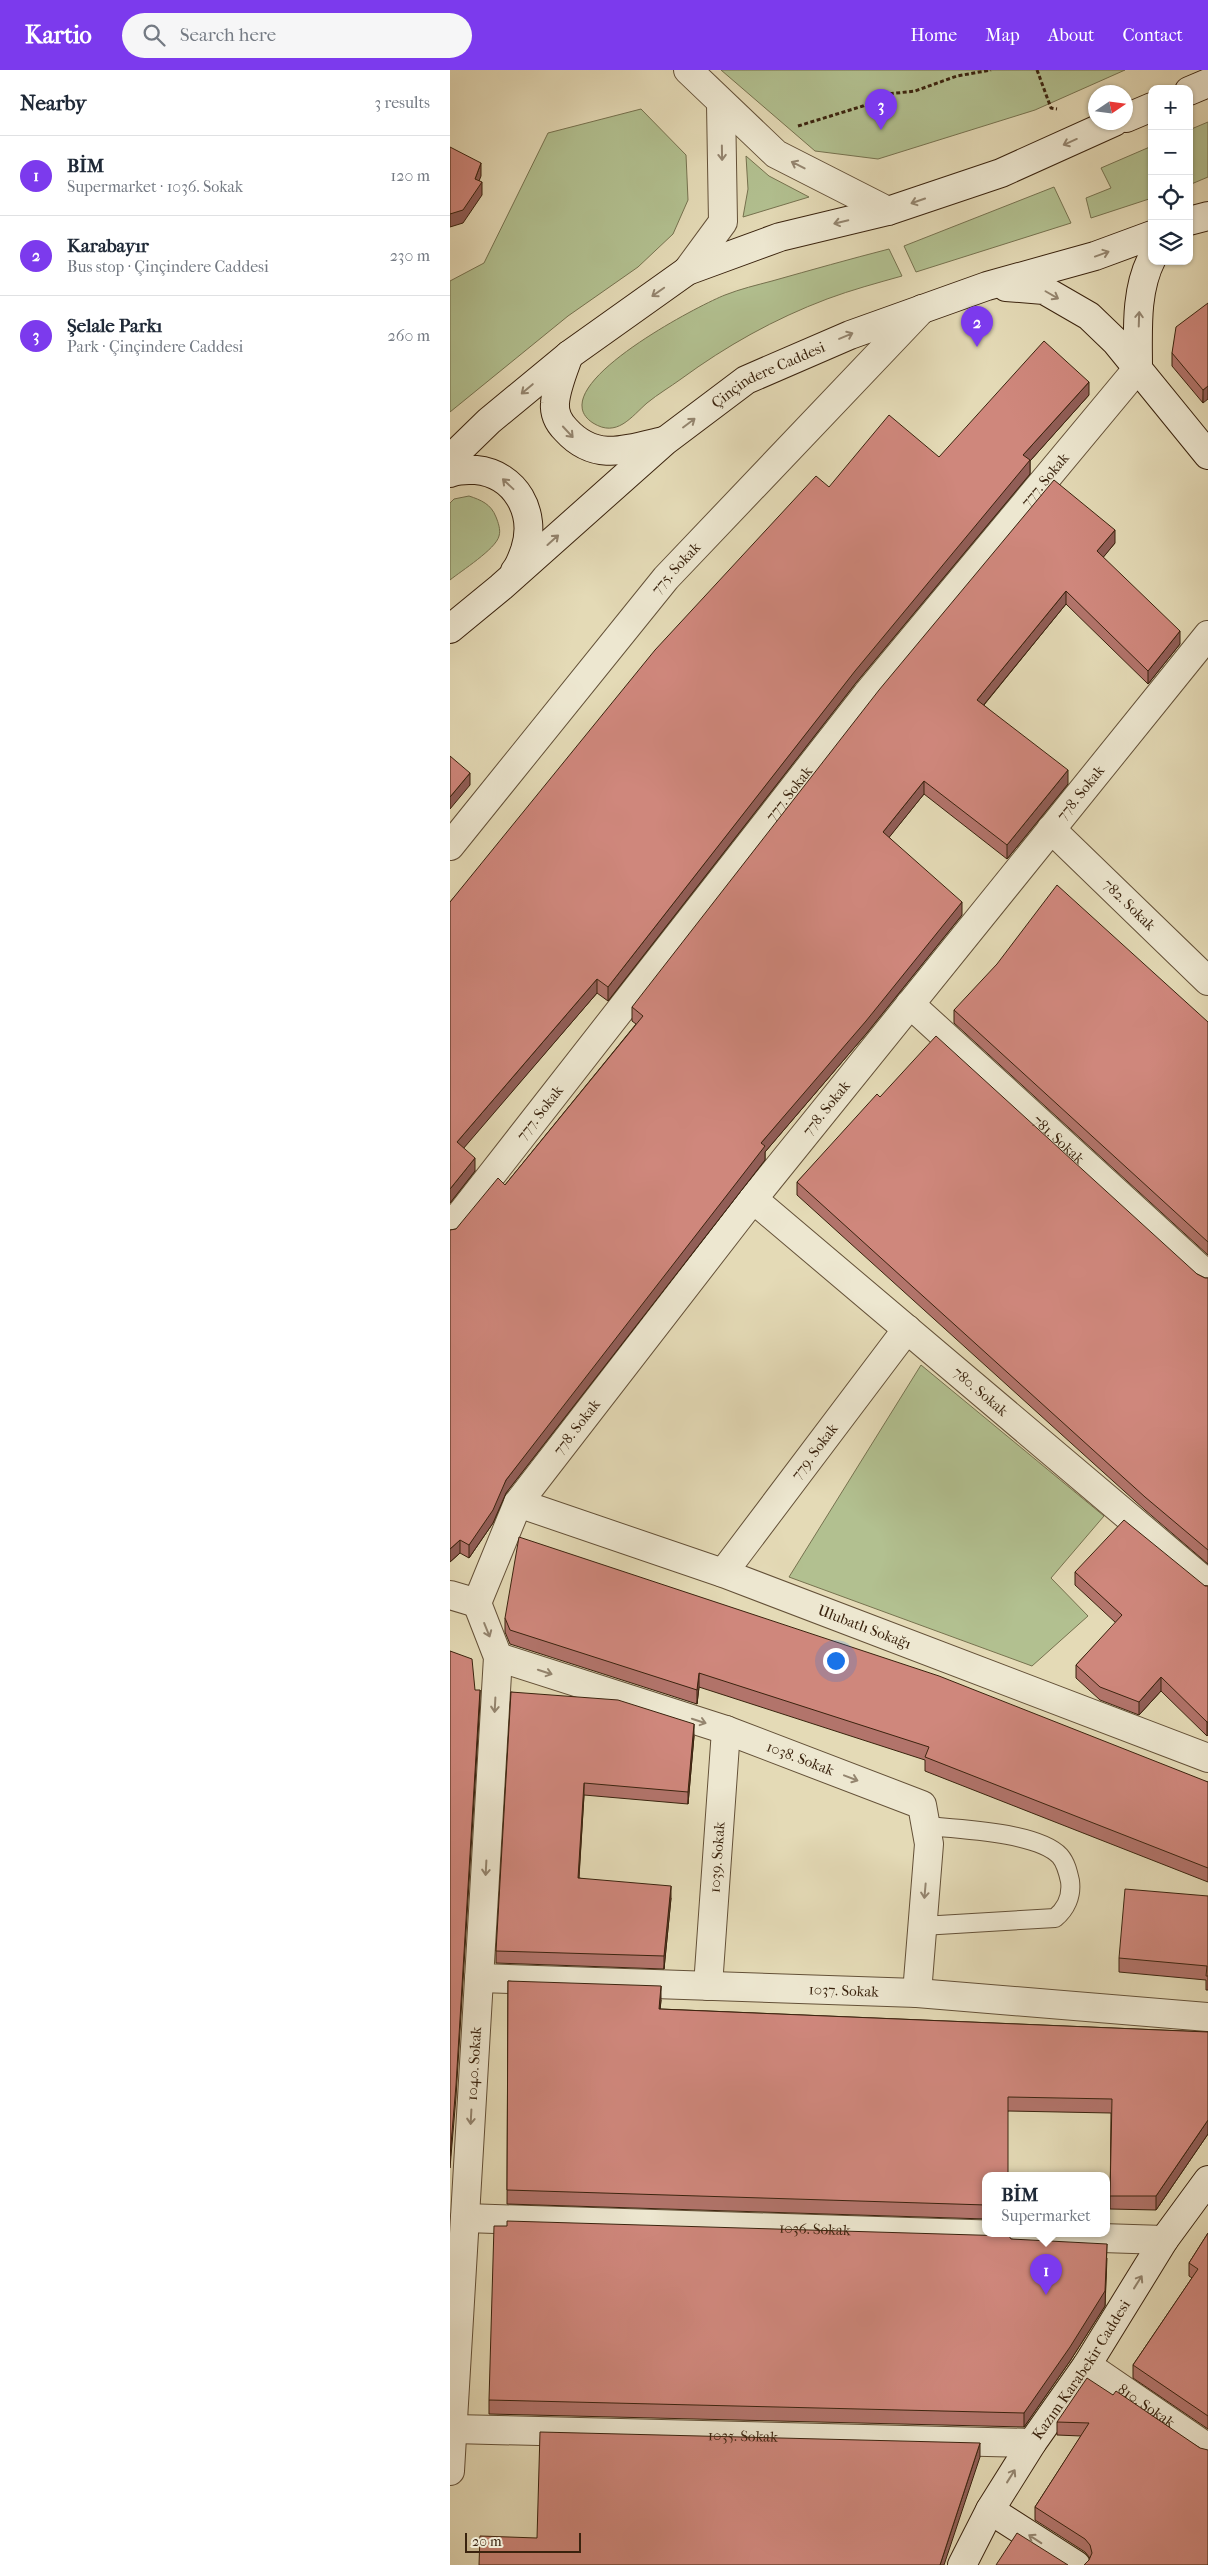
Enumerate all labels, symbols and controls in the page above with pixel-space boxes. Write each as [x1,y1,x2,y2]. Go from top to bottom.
search box [122,13,472,58]
text: Kartio [25,21,92,49]
icon: search [140,21,168,49]
text: Search here [180,24,276,46]
text: Home [910,25,957,46]
text: Map [985,25,1020,46]
text: About [1048,25,1094,46]
text: Contact [1122,25,1183,46]
north arrow [1088,85,1133,130]
map controls [1148,85,1193,265]
button: + [1148,85,1193,130]
pin: 3 [865,89,897,130]
text: Nearby [20,91,86,115]
text: 3 results [374,93,430,112]
button: − [1148,130,1193,175]
one-way arrow [1063,138,1078,148]
one-way arrow [717,144,727,160]
text: BİM [67,155,104,177]
one-way arrow [791,160,806,169]
text: 1 [33,166,39,185]
text: 120 m [391,166,430,185]
button: locate [1148,175,1193,220]
text: Supermarket · 1036. Sokak [67,177,243,196]
one-way arrow [911,197,927,206]
one-way arrow [833,218,849,227]
button: layers [1148,220,1193,265]
text: Karabayır [67,235,149,257]
text: 2 [32,246,40,265]
text: 230 m [390,246,430,265]
one-way arrow [1093,249,1109,258]
text: Bus stop · Çinçindere Caddesi [67,257,269,276]
one-way arrow [651,287,665,297]
one-way arrow [1045,291,1059,301]
pin: 2 [961,306,993,347]
one-way arrow [1134,311,1144,328]
text: Şelale Parkı [67,315,162,337]
text: 3 [33,326,39,345]
text: 260 m [388,326,430,345]
one-way arrow [838,331,853,341]
text: Park · Çinçindere Caddesi [67,337,243,356]
street label: Çinçindere Caddesi [708,338,828,412]
one-way arrow [521,383,534,395]
one-way arrow [682,417,695,428]
one-way arrow [562,426,574,439]
street label: 777. Sokak [1017,449,1073,511]
one-way arrow [502,478,515,490]
one-way arrow [547,535,560,546]
street label: 775. Sokak [647,538,705,598]
street label: 777. Sokak [762,762,816,825]
street label: 778. Sokak [1053,762,1108,824]
street label: 782. Sokak [1099,875,1160,935]
street label: 778. Sokak [799,1077,854,1139]
street label: 777. Sokak [513,1081,567,1144]
street label: 781. Sokak [1029,1111,1088,1168]
street label: 780. Sokak [949,1363,1012,1420]
street label: 778. Sokak [549,1395,604,1459]
street label: 779. Sokak [787,1420,842,1483]
street label: Ulubatlı Sokağı [815,1601,914,1653]
one-way arrow [483,1622,493,1637]
your location [823,1648,849,1674]
one-way arrow [536,1667,552,1677]
one-way arrow [491,1697,500,1713]
one-way arrow [691,1717,707,1727]
street label: 1038. Sokak [764,1737,837,1780]
one-way arrow [843,1774,859,1783]
street label: 1039. Sokak [706,1821,729,1894]
one-way arrow [481,1859,490,1875]
one-way arrow [920,1883,930,1899]
street label: 1037. Sokak [808,1980,880,2001]
street label: 1040. Sokak [463,2026,485,2101]
one-way arrow [466,2109,475,2125]
popup [982,2172,1110,2237]
text: BİM [1001,2184,1038,2206]
text: Supermarket [1001,2206,1091,2225]
street label: 1036. Sokak [779,2219,851,2239]
pin: 1 [1030,2254,1062,2295]
one-way arrow [1134,2275,1144,2289]
street label: Kazım Karabekir Caddesi [1028,2296,1134,2443]
street label: 810. Sokak [1115,2380,1178,2432]
street label: 1035. Sokak [708,2426,778,2446]
one-way arrow [1006,2470,1016,2484]
scale bar [465,2530,581,2553]
text: 20 m [472,2533,502,2550]
one-way arrow [1028,2533,1042,2543]

